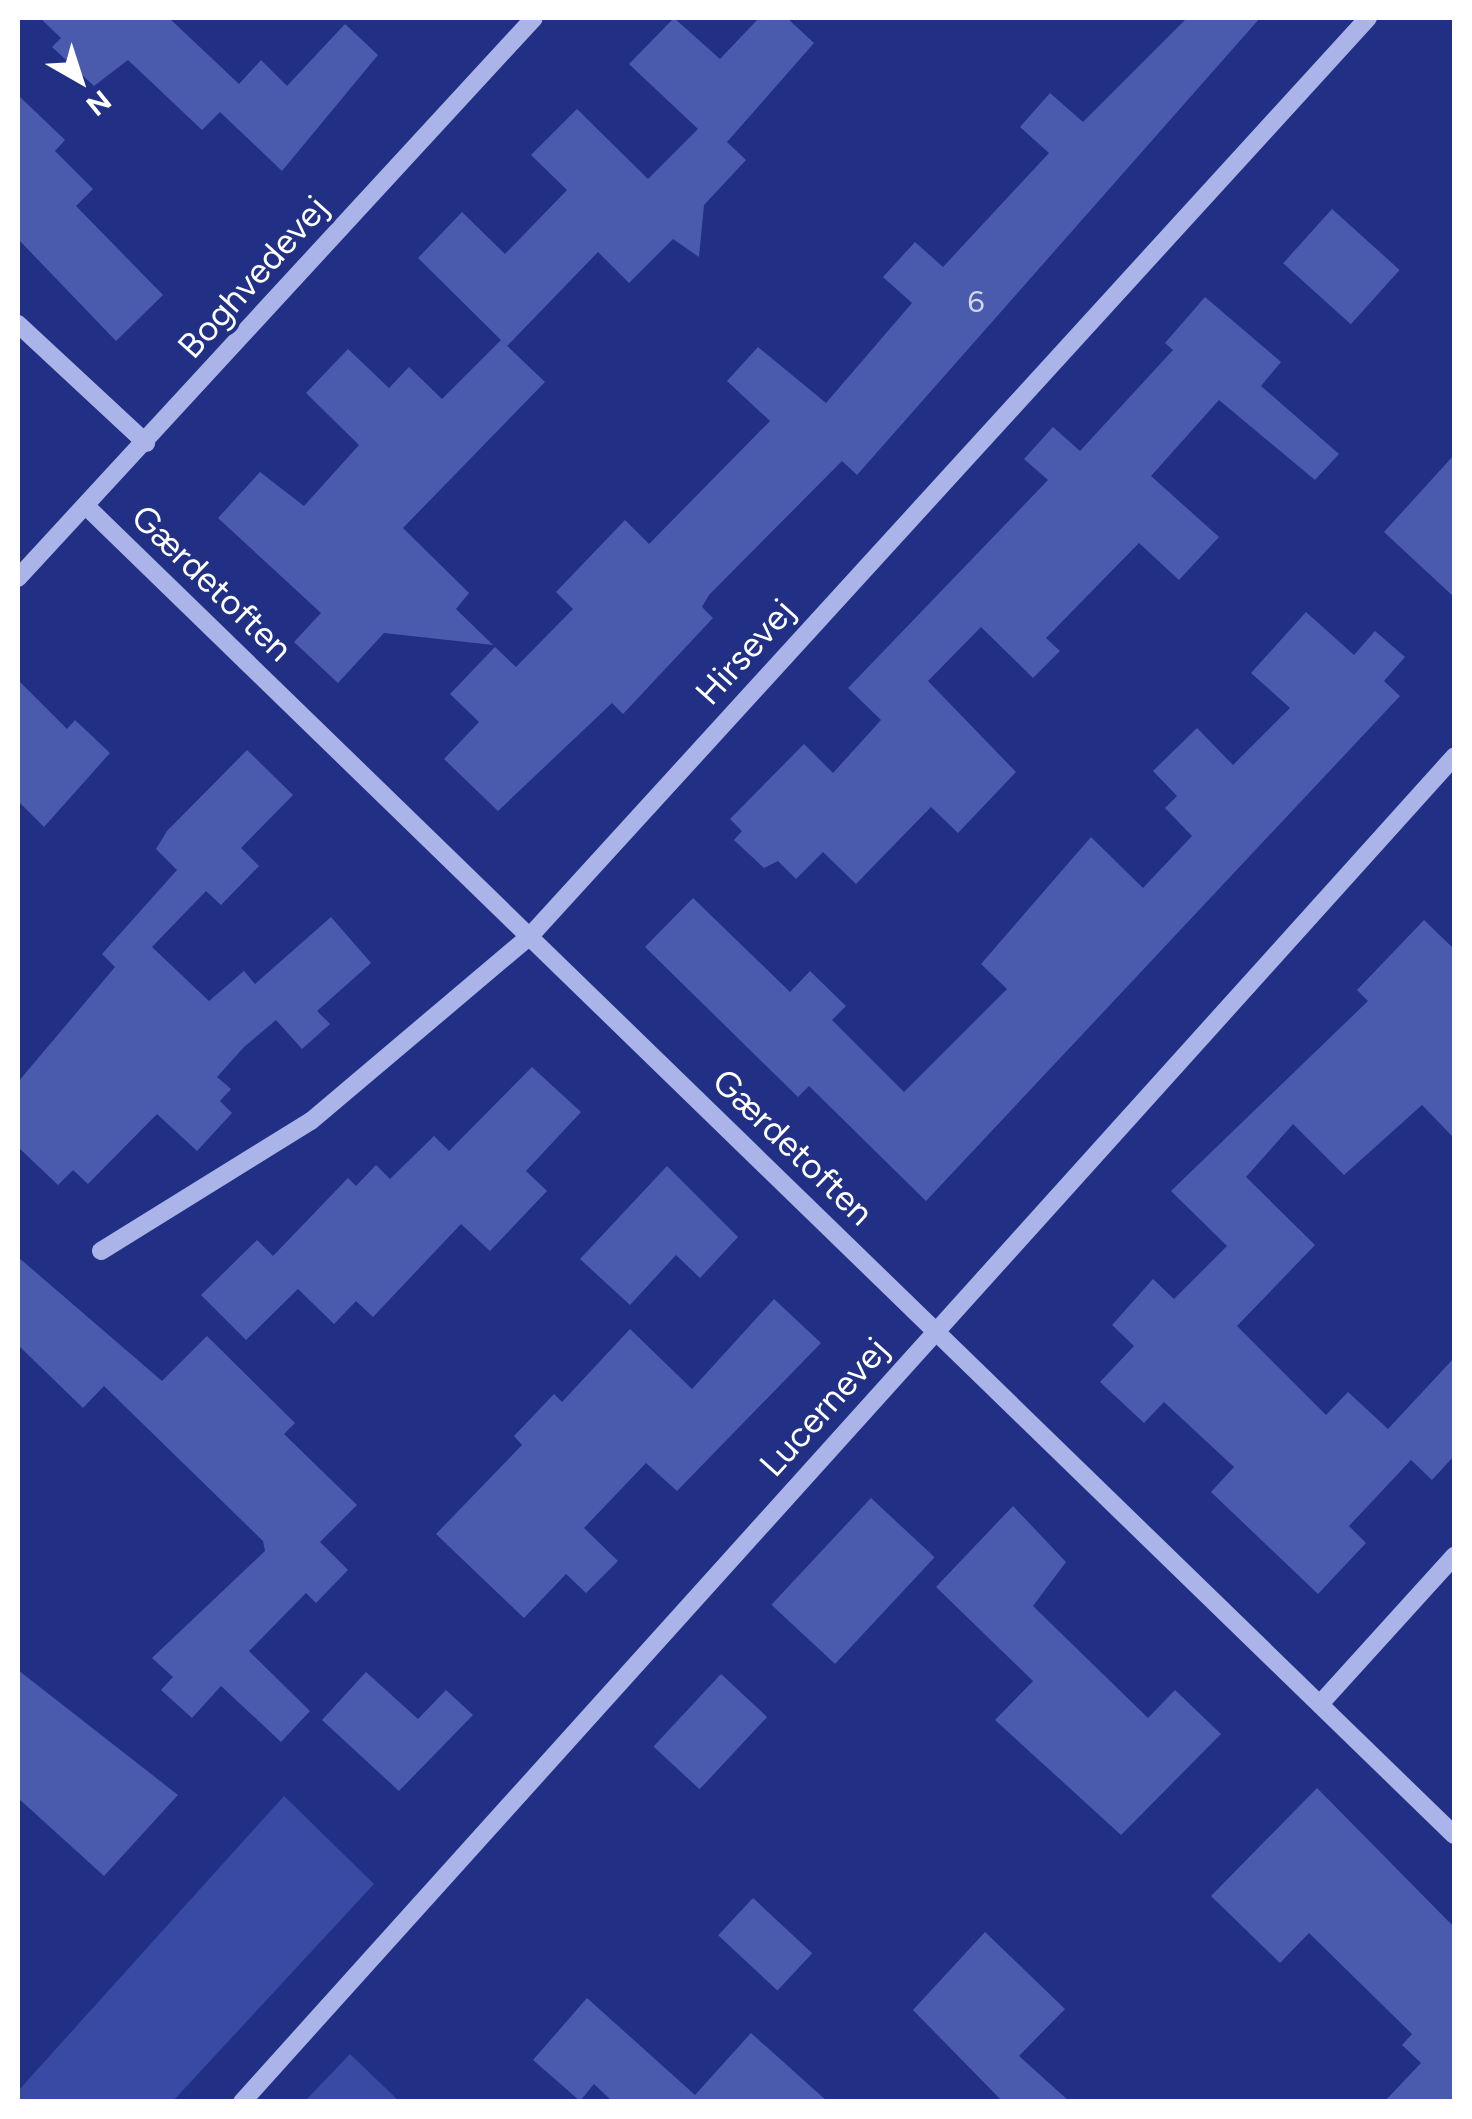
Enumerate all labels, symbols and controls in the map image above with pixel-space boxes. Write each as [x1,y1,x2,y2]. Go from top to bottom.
north arrow [30,30,130,130]
text: N [80,83,118,123]
street label: Boghvedevej [169,187,337,367]
house number: 6 [968,284,984,320]
street label: Gærdetoften [123,496,301,670]
street label: Hirsevej [687,591,803,713]
street label: Gærdetoften [704,1060,882,1234]
street label: Lucernevej [751,1329,897,1485]

